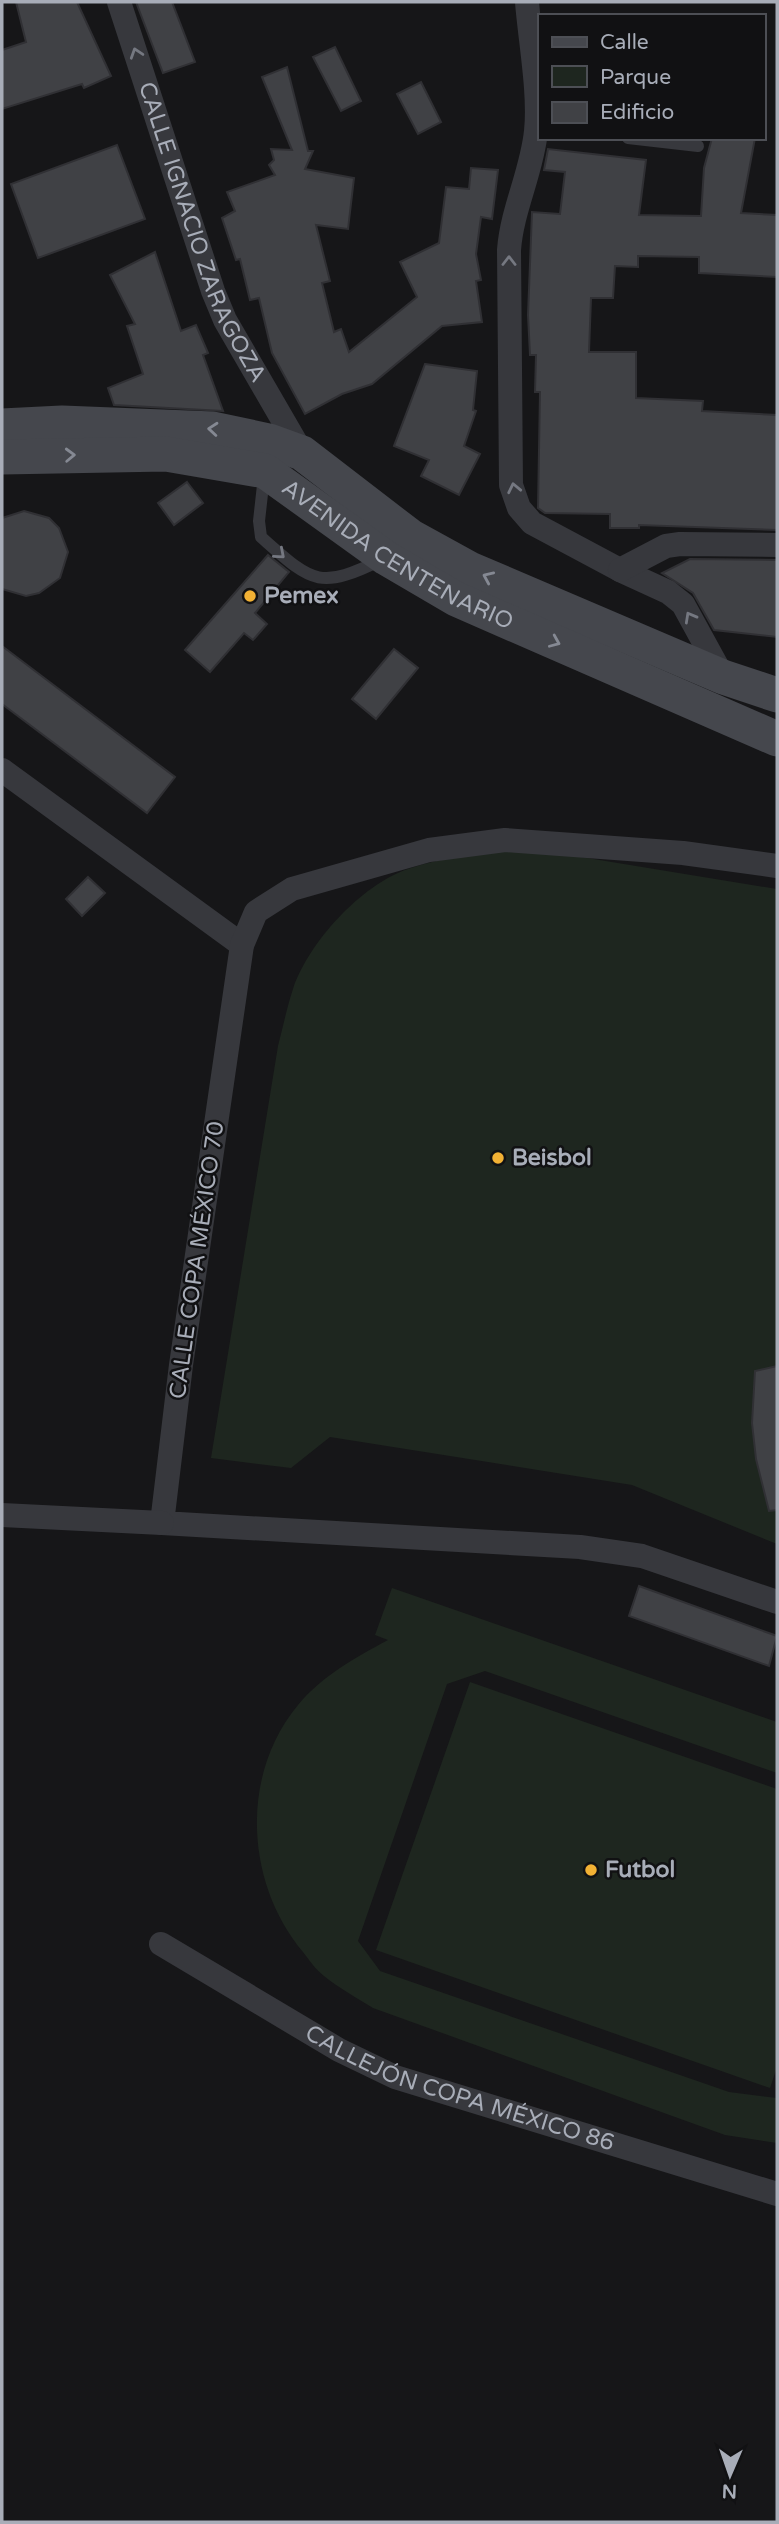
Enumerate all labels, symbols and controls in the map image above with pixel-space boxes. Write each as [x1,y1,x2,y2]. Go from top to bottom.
legend [538,14,765,140]
text: Calle [600,30,649,55]
one-way arrow [130,47,144,59]
text: Parque [600,65,671,90]
street label: CALLE IGNACIO ZARAGOZA [132,79,272,387]
text: Edificio [600,100,674,125]
one-way arrow [501,255,517,266]
one-way arrow [207,422,218,437]
one-way arrow [65,447,76,462]
street label: AVENIDA CENTENARIO [276,474,517,636]
one-way arrow [507,482,522,494]
one-way arrow [272,546,285,558]
one-way arrow [482,571,495,585]
place label: Pemex [264,582,339,610]
marker: Pemex [242,588,258,604]
one-way arrow [685,611,699,624]
one-way arrow [548,633,560,647]
street label: CALLE COPA MÉXICO 70 [164,1119,230,1401]
place label: Beisbol [512,1144,592,1172]
marker: Beisbol [490,1150,506,1166]
place label: Futbol [605,1856,675,1884]
marker: Futbol [583,1862,599,1878]
street label: CALLEJÓN COPA MÉXICO 86 [300,2019,618,2157]
north arrow [695,2440,765,2510]
text: N [721,2480,737,2502]

